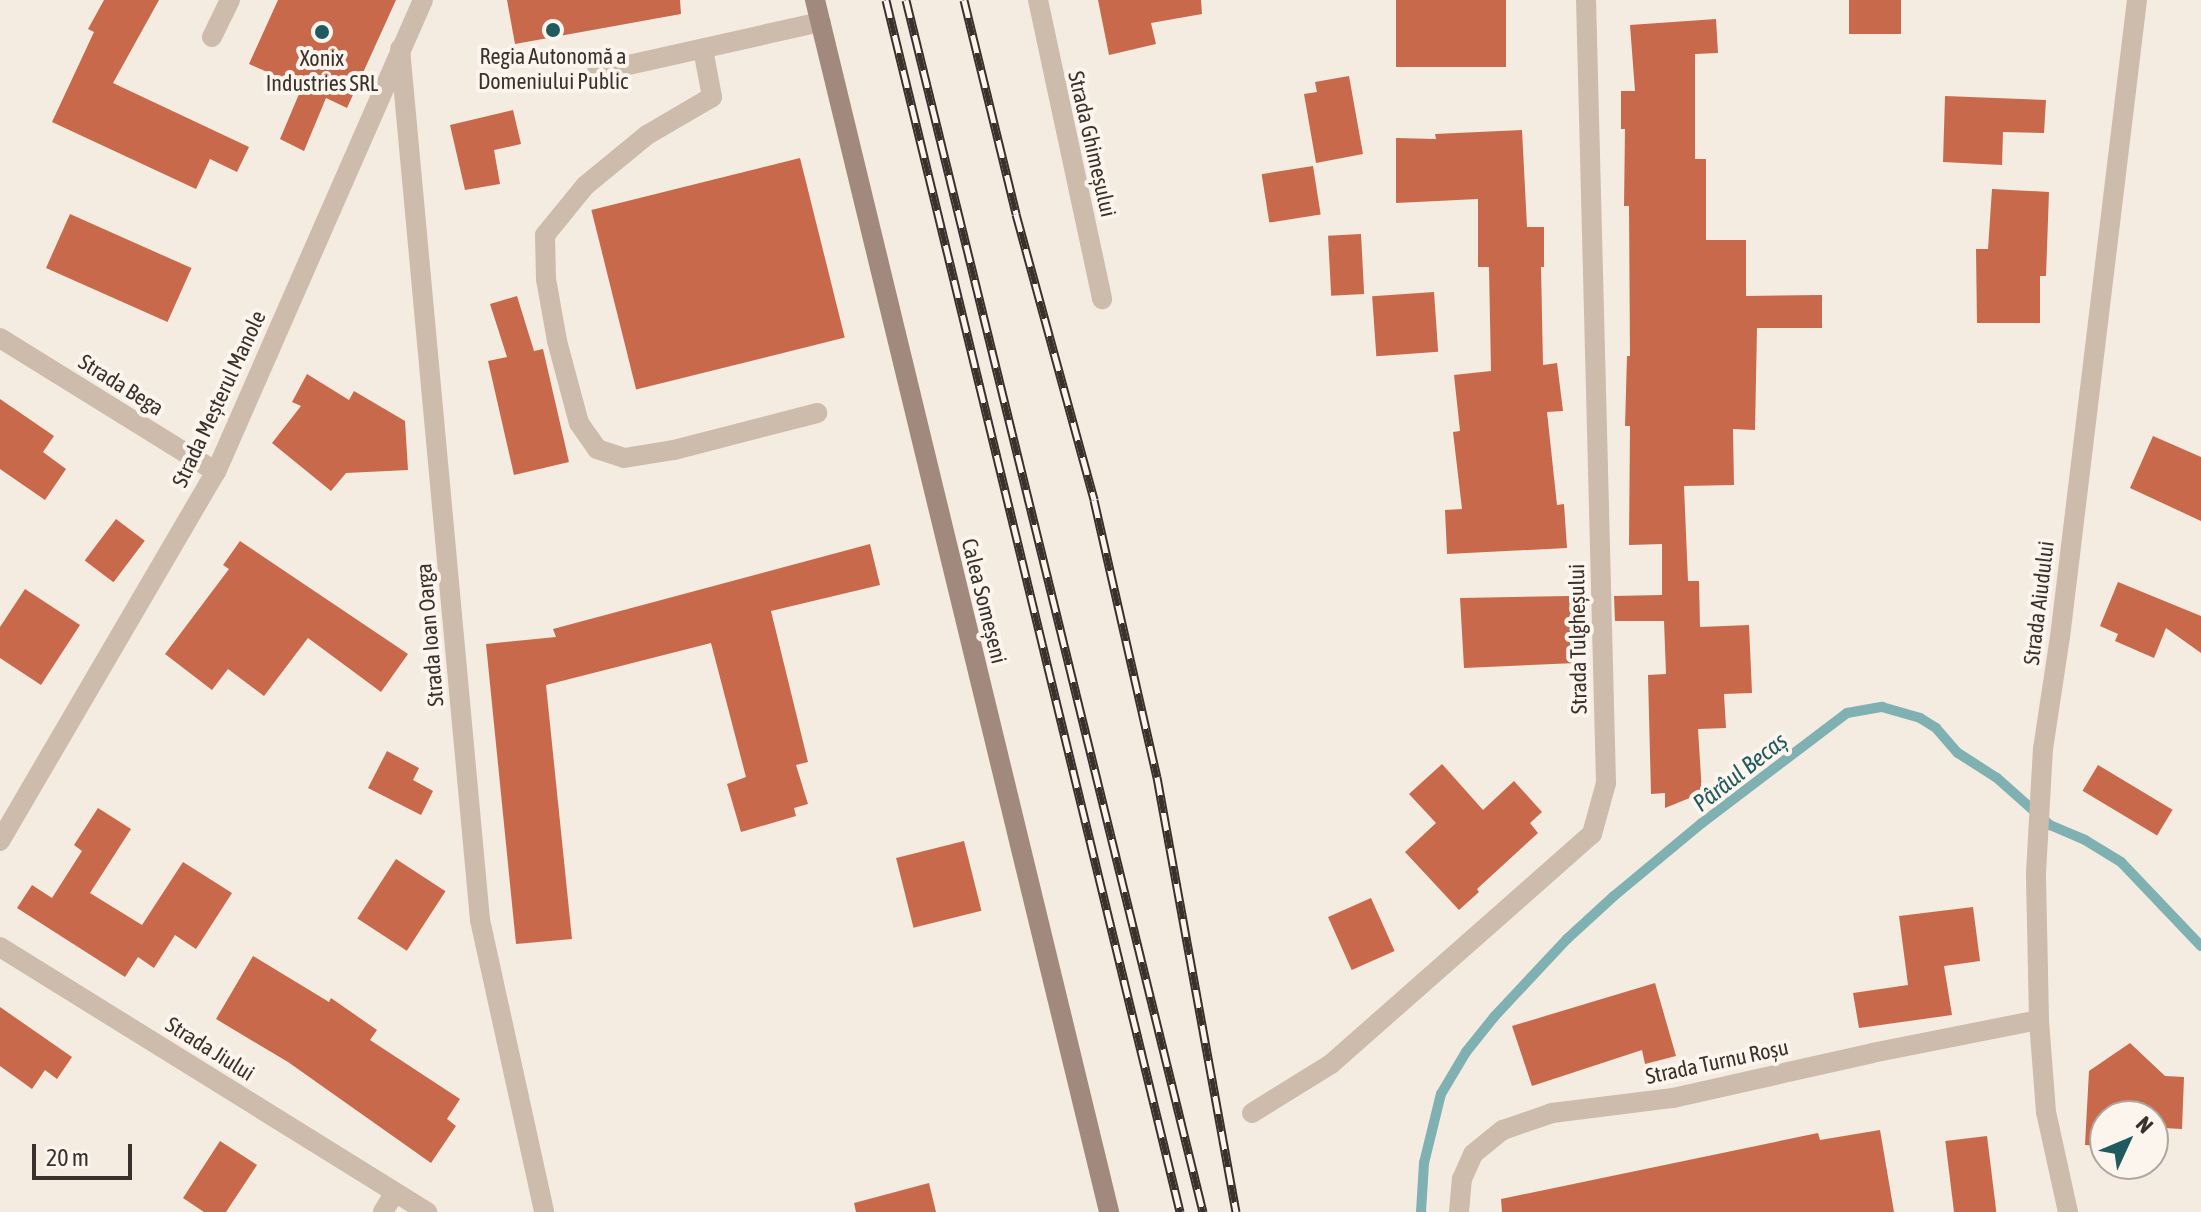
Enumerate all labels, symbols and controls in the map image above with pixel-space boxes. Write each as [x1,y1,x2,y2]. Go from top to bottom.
marker: Regia Autonomă a Domeniului Public [544,21,562,39]
marker: Xonix Industries SRL [313,23,331,41]
place label: Regia Autonomă a Domeniului Public [478,43,628,94]
place label: Xonix Industries SRL [266,45,378,96]
street label: Strada Ghimeșului [1062,69,1122,219]
street label: Strada Meșterul Manole [167,307,271,491]
street label: Strada Bega [74,349,168,421]
street label: Calea Someșeni [956,536,1012,666]
street label: Strada Aiudului [2018,540,2060,666]
street label: Strada Ioan Oarga [411,562,449,708]
street label: Strada Tulgheșului [1563,564,1593,714]
water label: Pârâul Becaș [1687,726,1793,818]
street label: Strada Jiului [161,1011,259,1087]
street label: Strada Turnu Roșu [1643,1034,1791,1090]
north arrow [2089,1100,2169,1180]
text: N [2131,1111,2159,1138]
scale bar [36,1128,136,1178]
text: 20 m [46,1144,89,1171]

